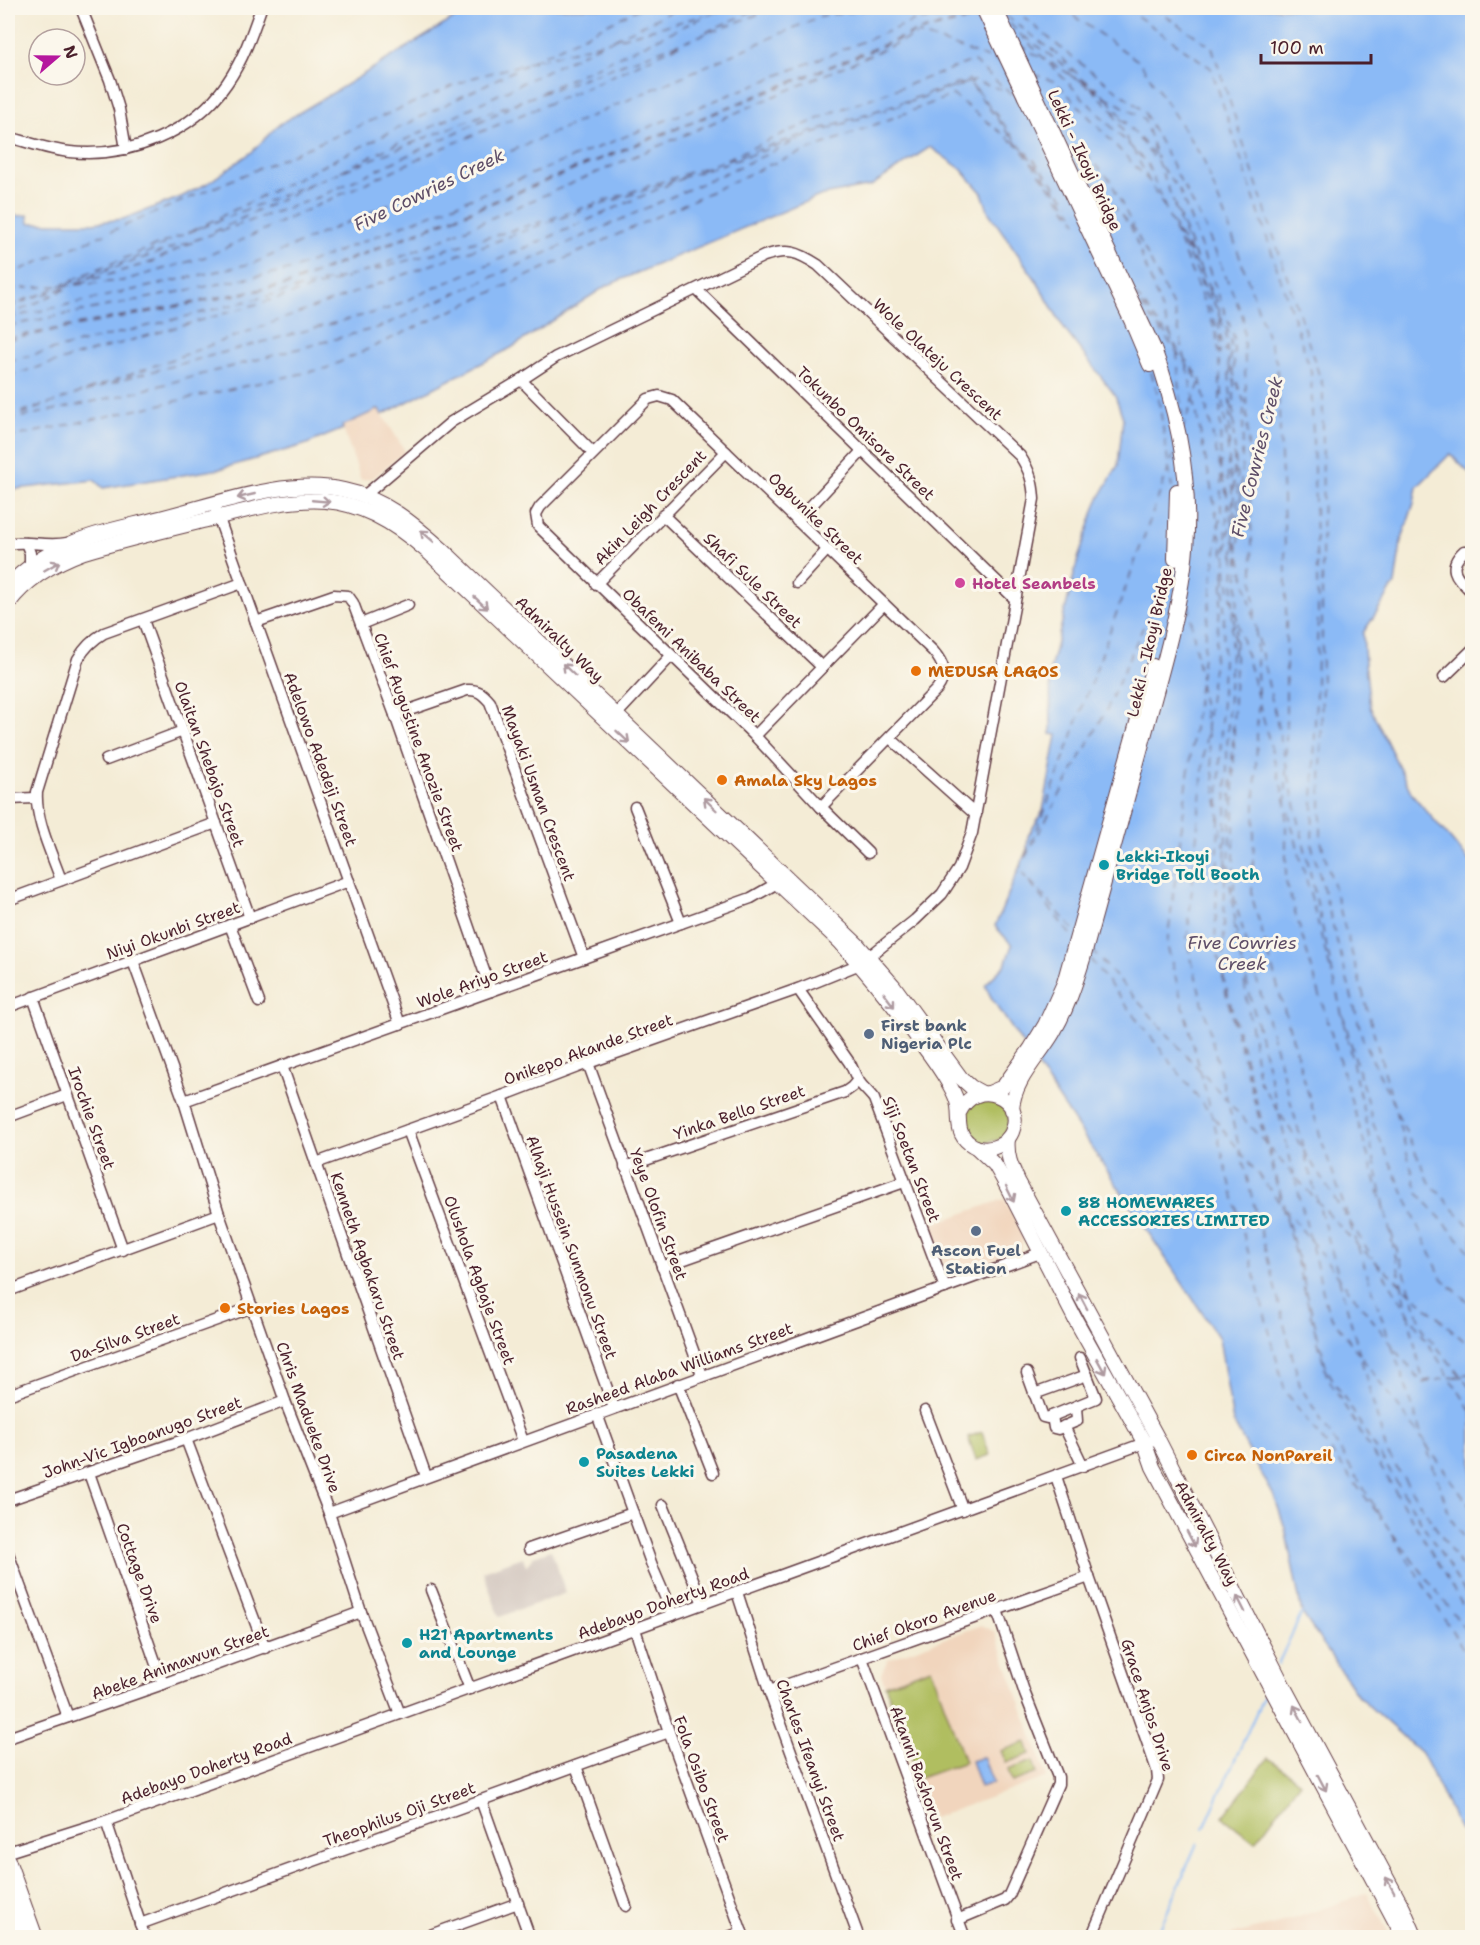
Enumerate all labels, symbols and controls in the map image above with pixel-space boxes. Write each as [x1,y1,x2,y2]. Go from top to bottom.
north arrow [27,27,87,87]
scale bar [1261,27,1370,65]
text: 100 m [1270,36,1324,60]
text: N [59,42,83,62]
street label: Lekki - Ikoyi Bridge [1043,86,1126,234]
water label: Five Cowries Creek [350,143,509,237]
street label: Wole Olateju Crescent [868,294,1007,425]
street label: Tokunbo Omisore Street [792,362,939,505]
water label: Five Cowries Creek [1225,374,1289,540]
street label: Akin Leigh Crescent [590,445,711,569]
street label: Ogbunike Street [764,468,868,569]
one-way arrow [237,491,256,502]
one-way arrow [311,495,330,506]
street label: Shafi Sule Street [699,528,806,633]
one-way arrow [420,529,435,543]
one-way arrow [43,560,60,572]
street label: Lekki - Ikoyi Bridge [1122,565,1177,719]
place label: Hotel Seanbels [972,573,1096,594]
marker: Hotel Seanbels [953,576,967,590]
street label: Obafemi Anibaba Street [618,584,766,727]
street label: Admiralty Way [511,592,609,687]
one-way arrow [474,596,489,610]
street label: Chief Augustine Anozie Street [369,630,468,855]
place label: MEDUSA LAGOS [928,661,1058,682]
one-way arrow [561,662,576,677]
marker: MEDUSA LAGOS [909,664,923,678]
street label: Adelowo Adedeji Street [279,669,362,849]
street label: Olaitan Shebajo Street [170,678,249,850]
street label: Mayaki Usman Crescent [497,702,580,884]
one-way arrow [615,730,630,744]
place label: Amala Sky Lagos [734,770,877,791]
marker: Amala Sky Lagos [715,773,729,787]
one-way arrow [703,797,718,811]
place label: Lekki-Ikoyi Bridge Toll Booth [1116,846,1260,885]
marker: Lekki-Ikoyi Bridge Toll Booth [1097,858,1111,872]
street label: Niyi Okunbi Street [103,896,243,964]
water label: Five Cowries Creek [1187,931,1297,976]
street label: Wole Ariyo Street [414,946,550,1013]
one-way arrow [883,992,896,1008]
street label: Onikepo Akande Street [501,1009,676,1090]
place label: First bank Nigeria Plc [881,1015,972,1054]
marker: First bank Nigeria Plc [862,1027,876,1041]
street label: Irochie Street [63,1064,120,1173]
street label: Yinka Bello Street [671,1080,808,1145]
street label: Siji Soetan Street [878,1093,945,1225]
street label: Alhaji Hussein Sunmonu Street [521,1132,622,1362]
street label: Yeye Olofin Street [625,1145,692,1283]
street label: Kenneth Agbakaru Street [325,1169,410,1363]
one-way arrow [1005,1184,1016,1202]
place label: 88 HOMEWARES ACCESSORIES LIMITED [1078,1192,1270,1231]
street label: Olushola Agbaje Street [439,1193,520,1368]
marker: 88 HOMEWARES ACCESSORIES LIMITED [1059,1204,1073,1218]
marker: Ascon Fuel Station [969,1224,983,1238]
place label: Ascon Fuel Station [931,1240,1021,1279]
one-way arrow [1077,1293,1089,1310]
place label: Stories Lagos [237,1298,350,1319]
marker: Stories Lagos [218,1301,232,1315]
street label: Da-Silva Street [68,1308,183,1367]
street label: Rasheed Alaba Williams Street [563,1318,796,1419]
street label: Chris Madueke Drive [271,1339,346,1496]
one-way arrow [1096,1357,1108,1374]
street label: John-Vic Igboanugo Street [40,1392,245,1483]
place label: Pasadena Suites Lekki [596,1443,694,1482]
place label: Circa NonPareil [1204,1445,1333,1466]
marker: Circa NonPareil [1185,1448,1199,1462]
marker: Pasadena Suites Lekki [577,1455,591,1469]
street label: Admiralty Way [1170,1477,1243,1589]
street label: Cottage Drive [112,1520,167,1626]
one-way arrow [1186,1529,1198,1547]
street label: Adebayo Doherty Road [575,1563,752,1644]
street label: Chief Okoro Avenue [849,1585,999,1656]
one-way arrow [1235,1595,1247,1613]
street label: Abeke Animawun Street [89,1621,272,1704]
place label: H21 Apartments and Lounge [419,1624,553,1663]
marker: H21 Apartments and Lounge [400,1636,414,1650]
street label: Grace Anjos Drive [1116,1636,1179,1774]
street label: Charles Ifeanyi Street [771,1676,850,1844]
street label: Akanni Bashorun Street [885,1703,968,1883]
one-way arrow [1292,1705,1304,1722]
street label: Fola Osibo Street [669,1713,734,1845]
street label: Adebayo Doherty Road [118,1728,295,1809]
one-way arrow [1316,1774,1328,1791]
street label: Theophilus Oji Street [320,1777,478,1852]
one-way arrow [1384,1877,1396,1894]

